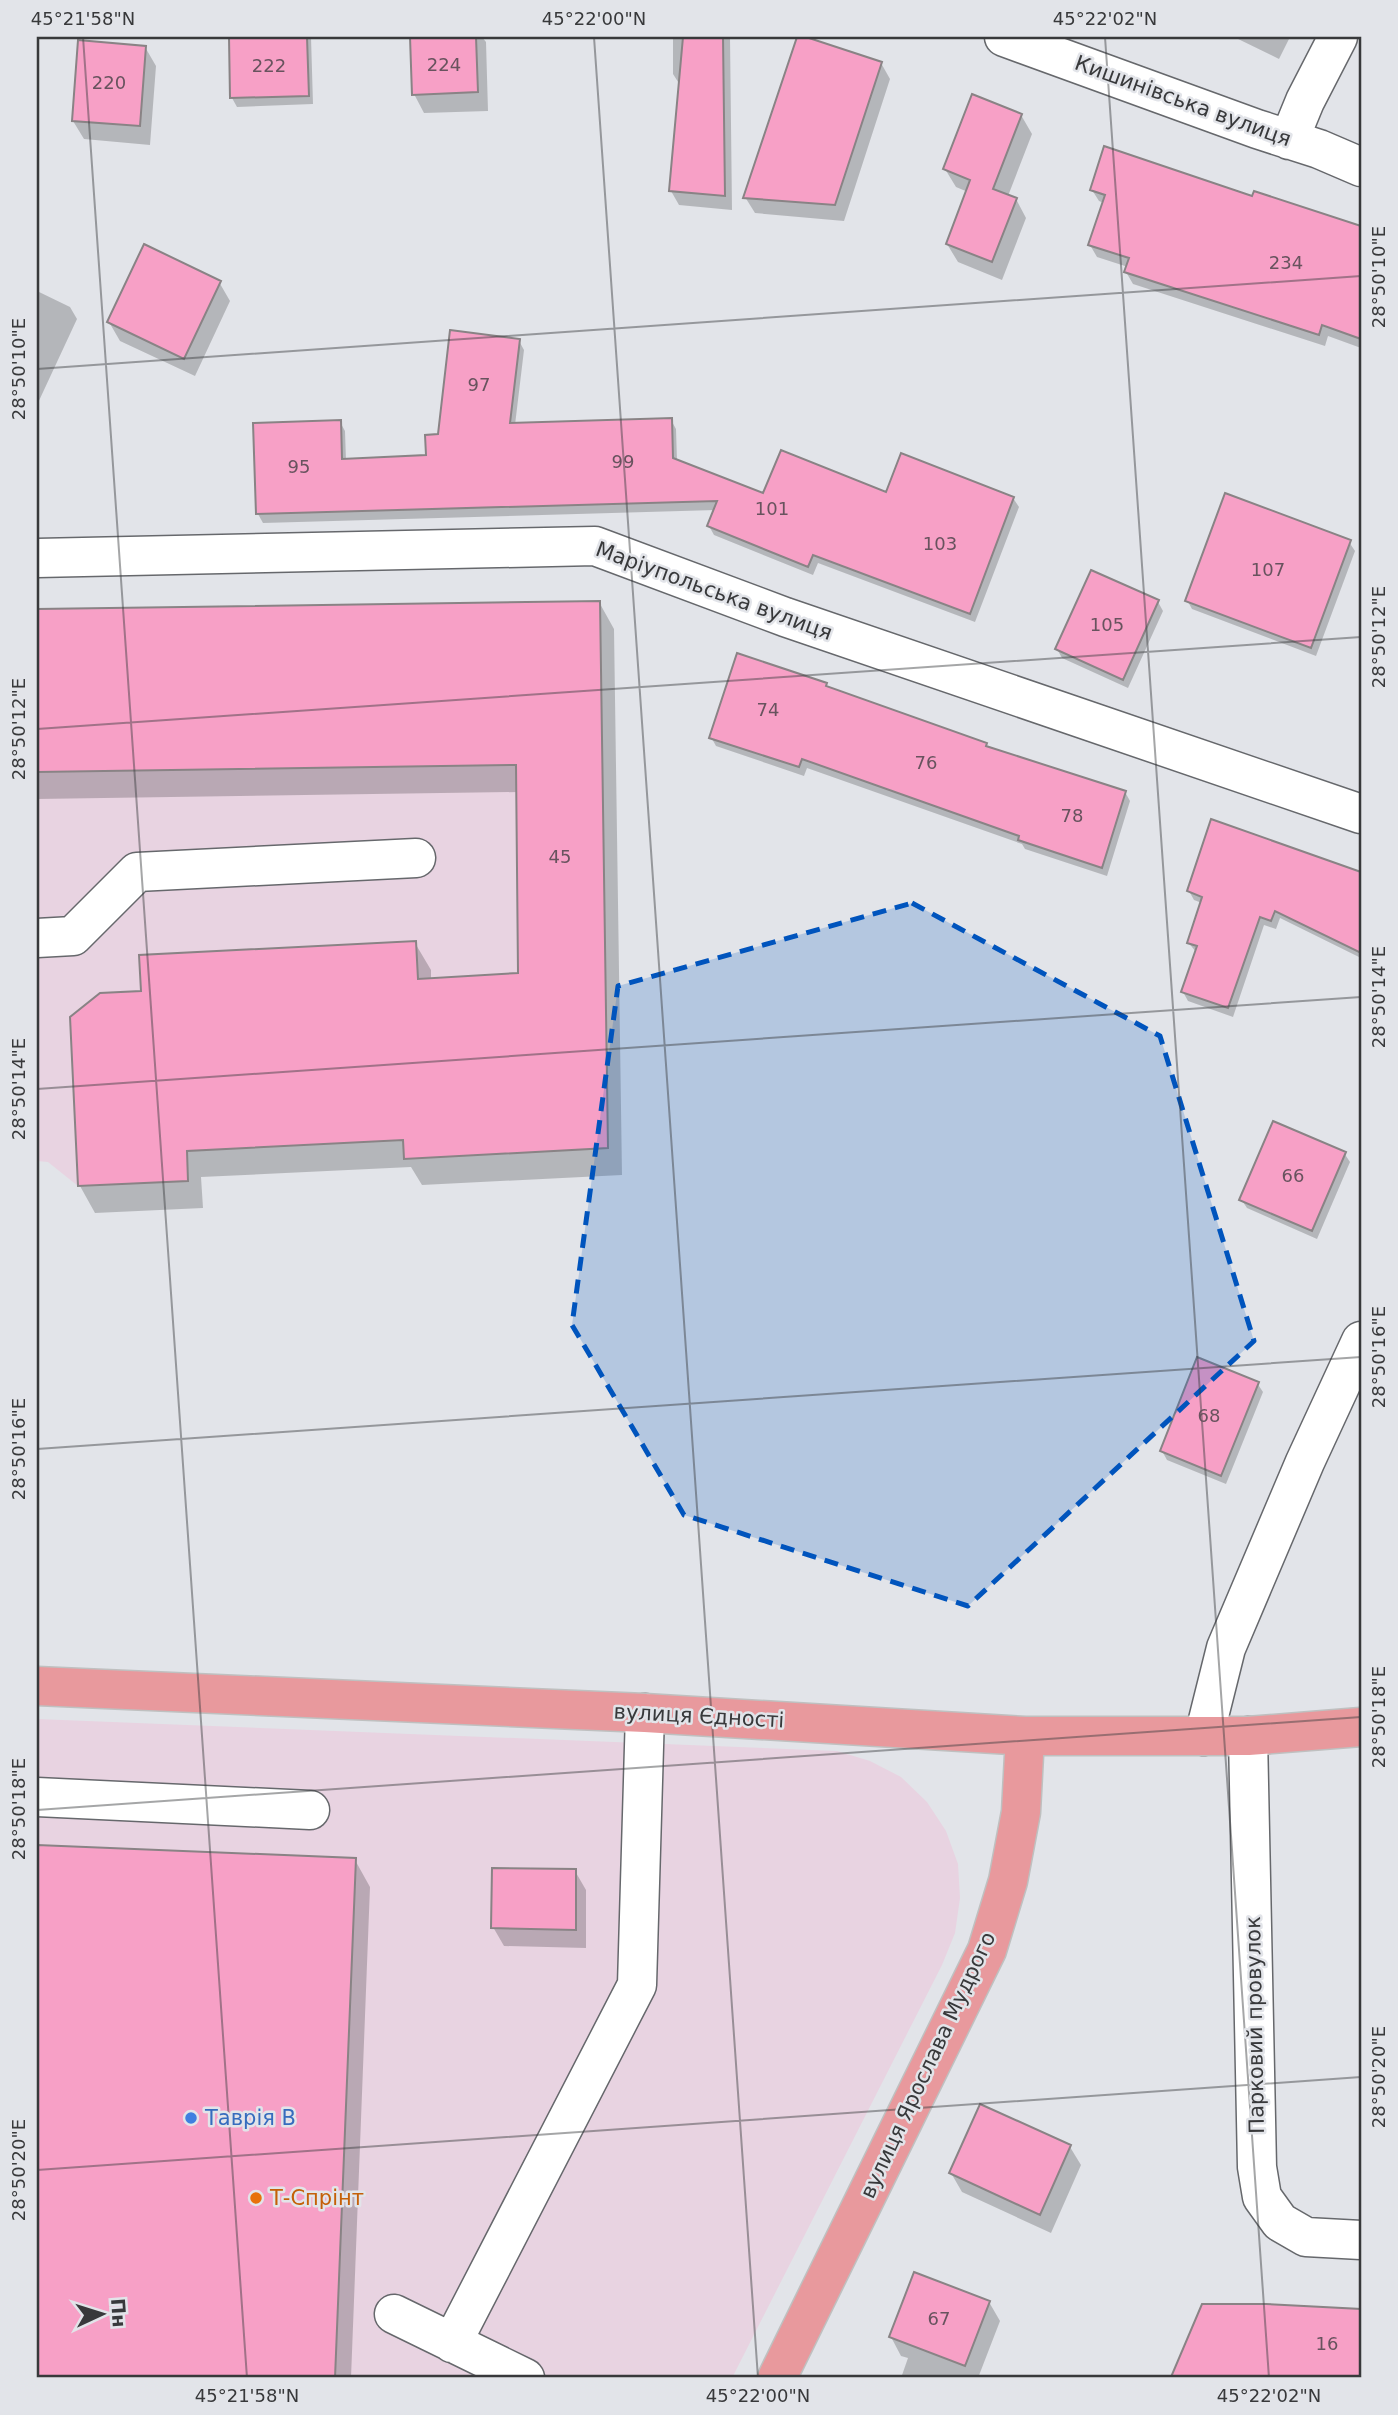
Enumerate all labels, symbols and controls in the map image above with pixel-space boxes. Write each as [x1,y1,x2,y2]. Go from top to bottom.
text: 45°21'58"N [31,8,135,29]
text: 45°22'00"N [542,8,646,29]
text: 45°22'02"N [1053,8,1157,29]
street label: Кишинівська вулиця [1072,51,1294,151]
house number: 224 [427,54,461,75]
house number: 222 [252,55,286,76]
house number: 220 [92,72,126,93]
text: 28°50'10"E [1368,226,1389,328]
house number: 234 [1269,252,1303,273]
text: 28°50'10"E [8,318,29,420]
house number: 97 [468,374,490,395]
house number: 99 [612,451,634,472]
house number: 95 [288,456,310,477]
house number: 101 [755,498,789,519]
house number: 103 [923,533,957,554]
street label: Маріупольська вулиця [592,537,836,645]
house number: 107 [1251,559,1285,580]
text: 28°50'12"E [1368,586,1389,688]
house number: 105 [1090,614,1124,635]
text: 28°50'12"E [8,678,29,780]
house number: 74 [757,699,779,720]
house number: 76 [915,752,937,773]
house number: 78 [1061,805,1083,826]
house number: 45 [549,846,571,867]
text: 28°50'14"E [1368,946,1389,1048]
text: 28°50'14"E [8,1038,29,1140]
house number: 66 [1282,1165,1304,1186]
text: 28°50'16"E [1368,1306,1389,1408]
text: 28°50'16"E [8,1398,29,1500]
house number: 68 [1198,1405,1220,1426]
text: 28°50'18"E [1368,1666,1389,1768]
street label: вулиця Єдності [613,1700,785,1732]
text: 28°50'18"E [8,1758,29,1860]
street label: Парковий провулок [1241,1916,1269,2134]
street label: вулиця Ярослава Мудрого [856,1928,1000,2202]
text: 28°50'20"E [1368,2026,1389,2128]
place label: Таврія В [204,2106,296,2130]
marker: Таврія В [183,2110,199,2126]
text: 28°50'20"E [8,2119,29,2221]
place label: Т-Спрінт [269,2186,364,2210]
marker: Т-Спрінт [248,2190,264,2206]
north arrow [66,2278,136,2348]
text: Пн [107,2298,131,2328]
house number: 67 [928,2308,950,2329]
house number: 16 [1316,2333,1338,2354]
text: 45°21'58"N [195,2385,299,2406]
text: 45°22'00"N [706,2385,810,2406]
text: 45°22'02"N [1217,2385,1321,2406]

